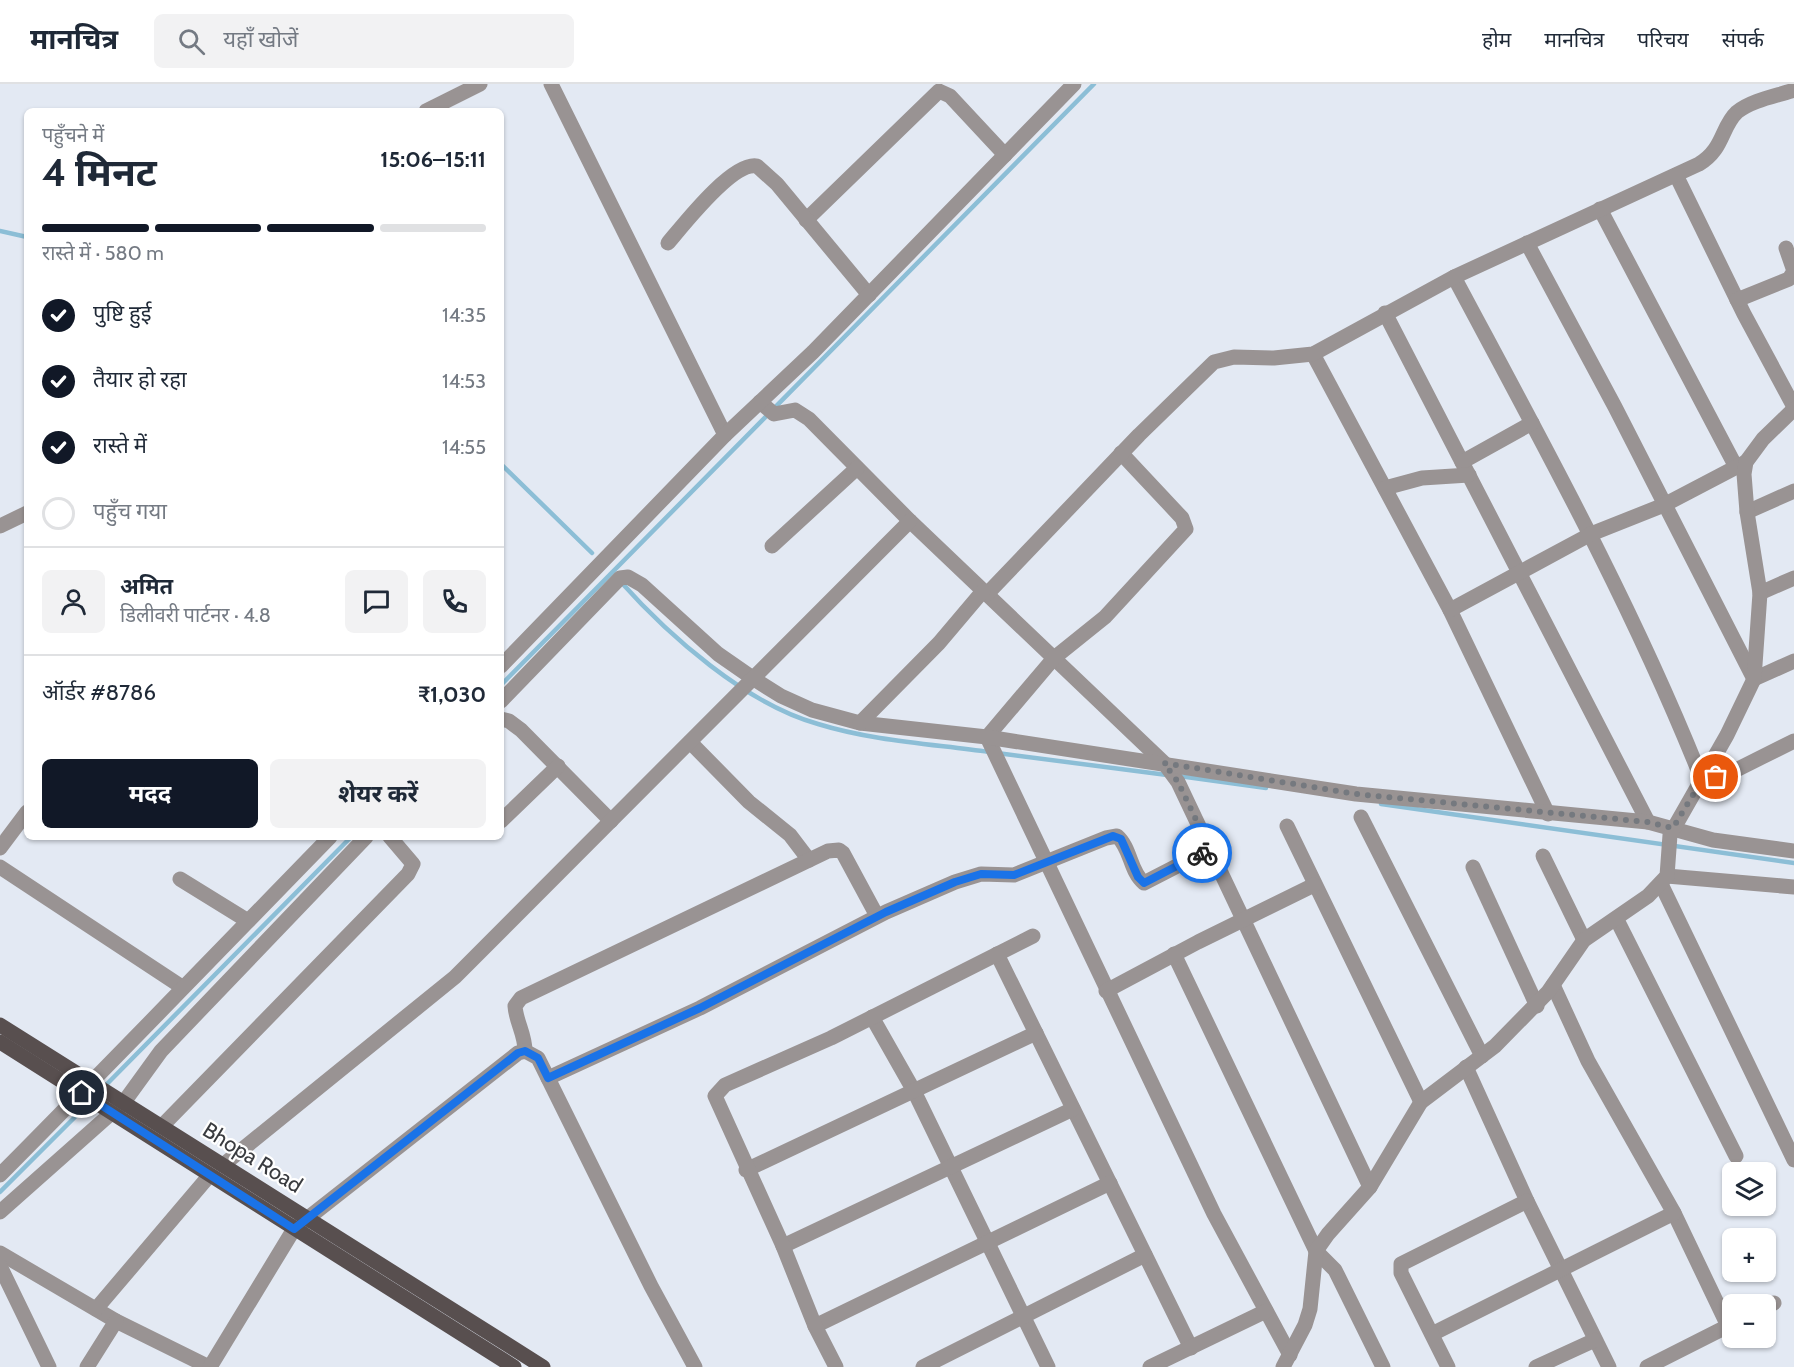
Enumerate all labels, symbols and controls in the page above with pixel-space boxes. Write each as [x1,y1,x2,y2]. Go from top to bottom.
search box [154,14,574,68]
text: मानचित्र [30,22,118,56]
icon: search [175,25,208,58]
text: यहाँ खोजें [223,26,298,53]
text: होम [1482,27,1511,52]
text: मानचित्र [1544,27,1604,52]
text: परिचय [1637,27,1689,52]
text: संपर्क [1722,27,1764,52]
text: पहुँचने में [42,123,104,147]
text: 15:06–15:11 [380,146,486,173]
text: 4 मिनट [42,148,157,196]
text: रास्ते में · 580 m [42,241,164,265]
icon: check [42,299,75,332]
text: पुष्टि हुई [93,300,151,327]
text: 14:35 [442,303,486,327]
icon: check [42,365,75,398]
text: तैयार हो रहा [93,366,187,393]
text: 14:53 [442,369,486,393]
icon: check [42,431,75,464]
text: रास्ते में [93,432,147,459]
text: 14:55 [442,435,486,459]
text: पहुँच गया [93,498,167,525]
button: person [42,570,105,633]
button: chat [345,570,408,633]
button: phone [423,570,486,633]
text: अमित [120,573,173,600]
text: डिलीवरी पार्टनर · 4.8 [120,603,271,627]
text: ऑर्डर #8786 [42,679,156,706]
text: ₹1,030 [418,681,486,708]
pin [1690,751,1741,802]
button: मदद [42,759,258,828]
button: शेयर करें [270,759,486,828]
icon: bag [1699,760,1732,793]
courier [1172,823,1232,883]
icon: bike [1186,837,1219,870]
pin [56,1067,107,1118]
icon: home [65,1076,98,1109]
street label: Bhopa Road [198,1116,308,1199]
map controls [1722,1162,1776,1348]
button: layers [1722,1162,1776,1216]
button: + [1722,1228,1776,1282]
button: − [1722,1294,1776,1348]

